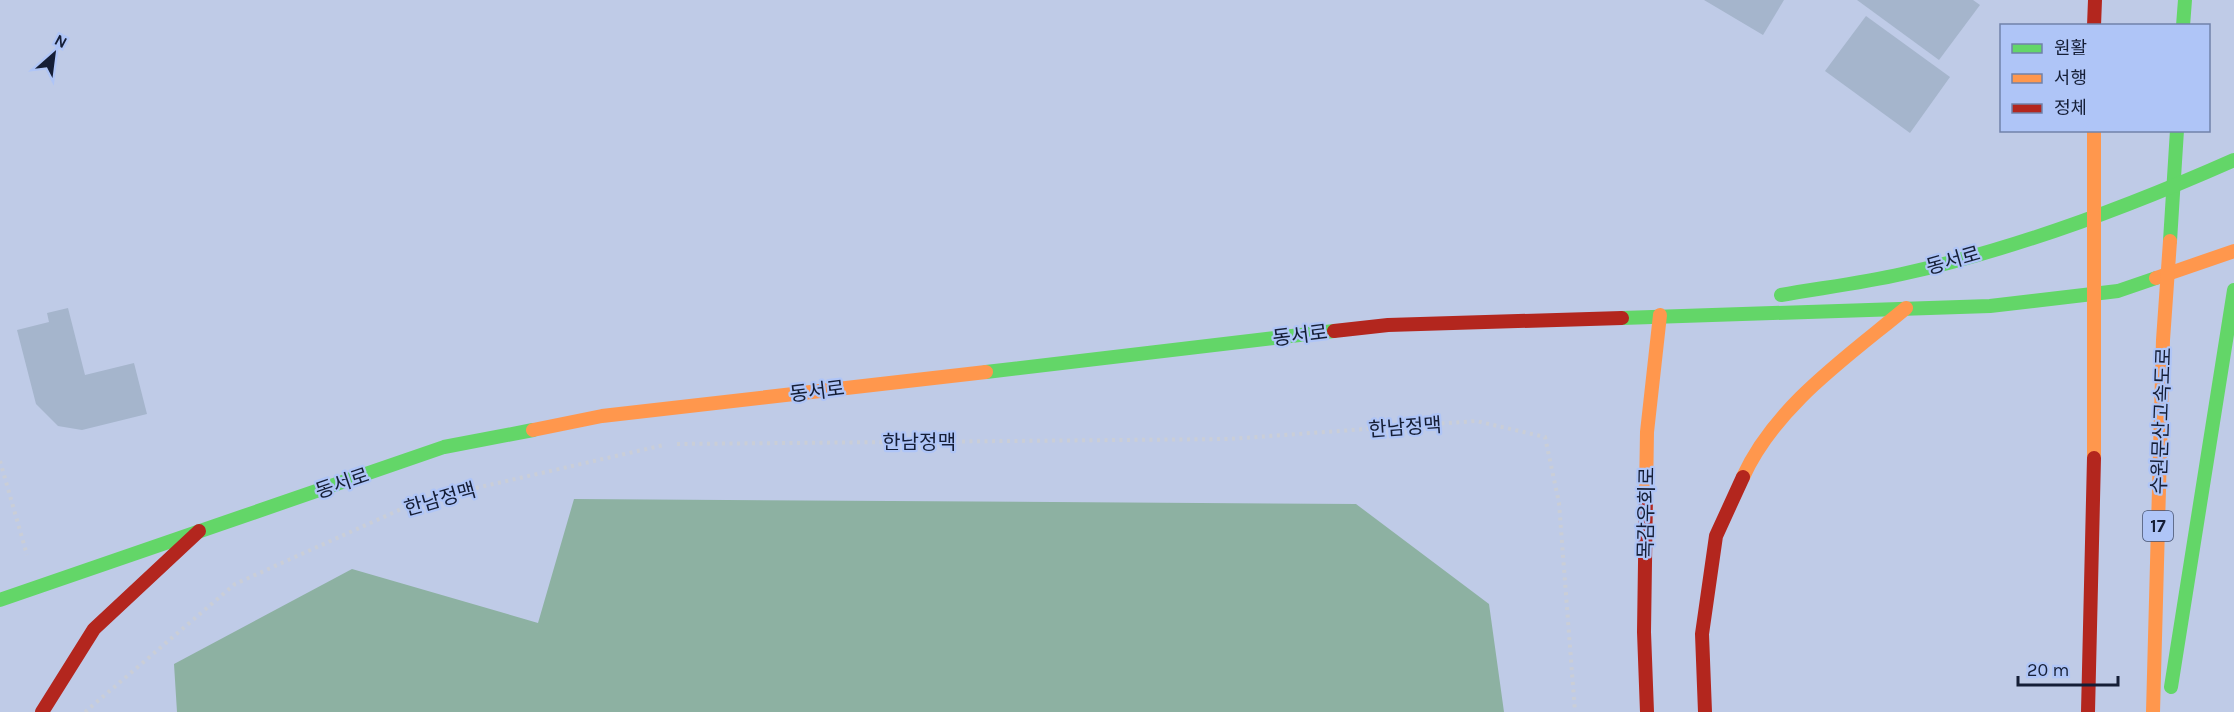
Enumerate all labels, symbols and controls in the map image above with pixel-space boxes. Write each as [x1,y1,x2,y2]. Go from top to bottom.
north arrow [24,24,84,84]
legend [2000,24,2210,132]
text: N [51,30,70,52]
text: 원활 [2054,37,2087,59]
text: 서행 [2054,67,2087,89]
text: 정체 [2054,97,2087,119]
street label: 동서로 [1923,242,1983,279]
street label: 동서로 [1271,321,1329,350]
street label: 수원문산고속도로 [2147,347,2176,495]
street label: 동서로 [788,377,846,406]
street label: 한남정맥 [1368,413,1443,442]
street label: 한남정맥 [882,431,956,454]
street label: 동서로 [312,464,372,503]
street label: 목감우회로 [1634,467,1659,559]
street label: 한남정맥 [402,478,479,521]
road number: 17 [2143,511,2173,541]
scale bar [2018,649,2118,687]
text: 20 m [2027,659,2069,681]

